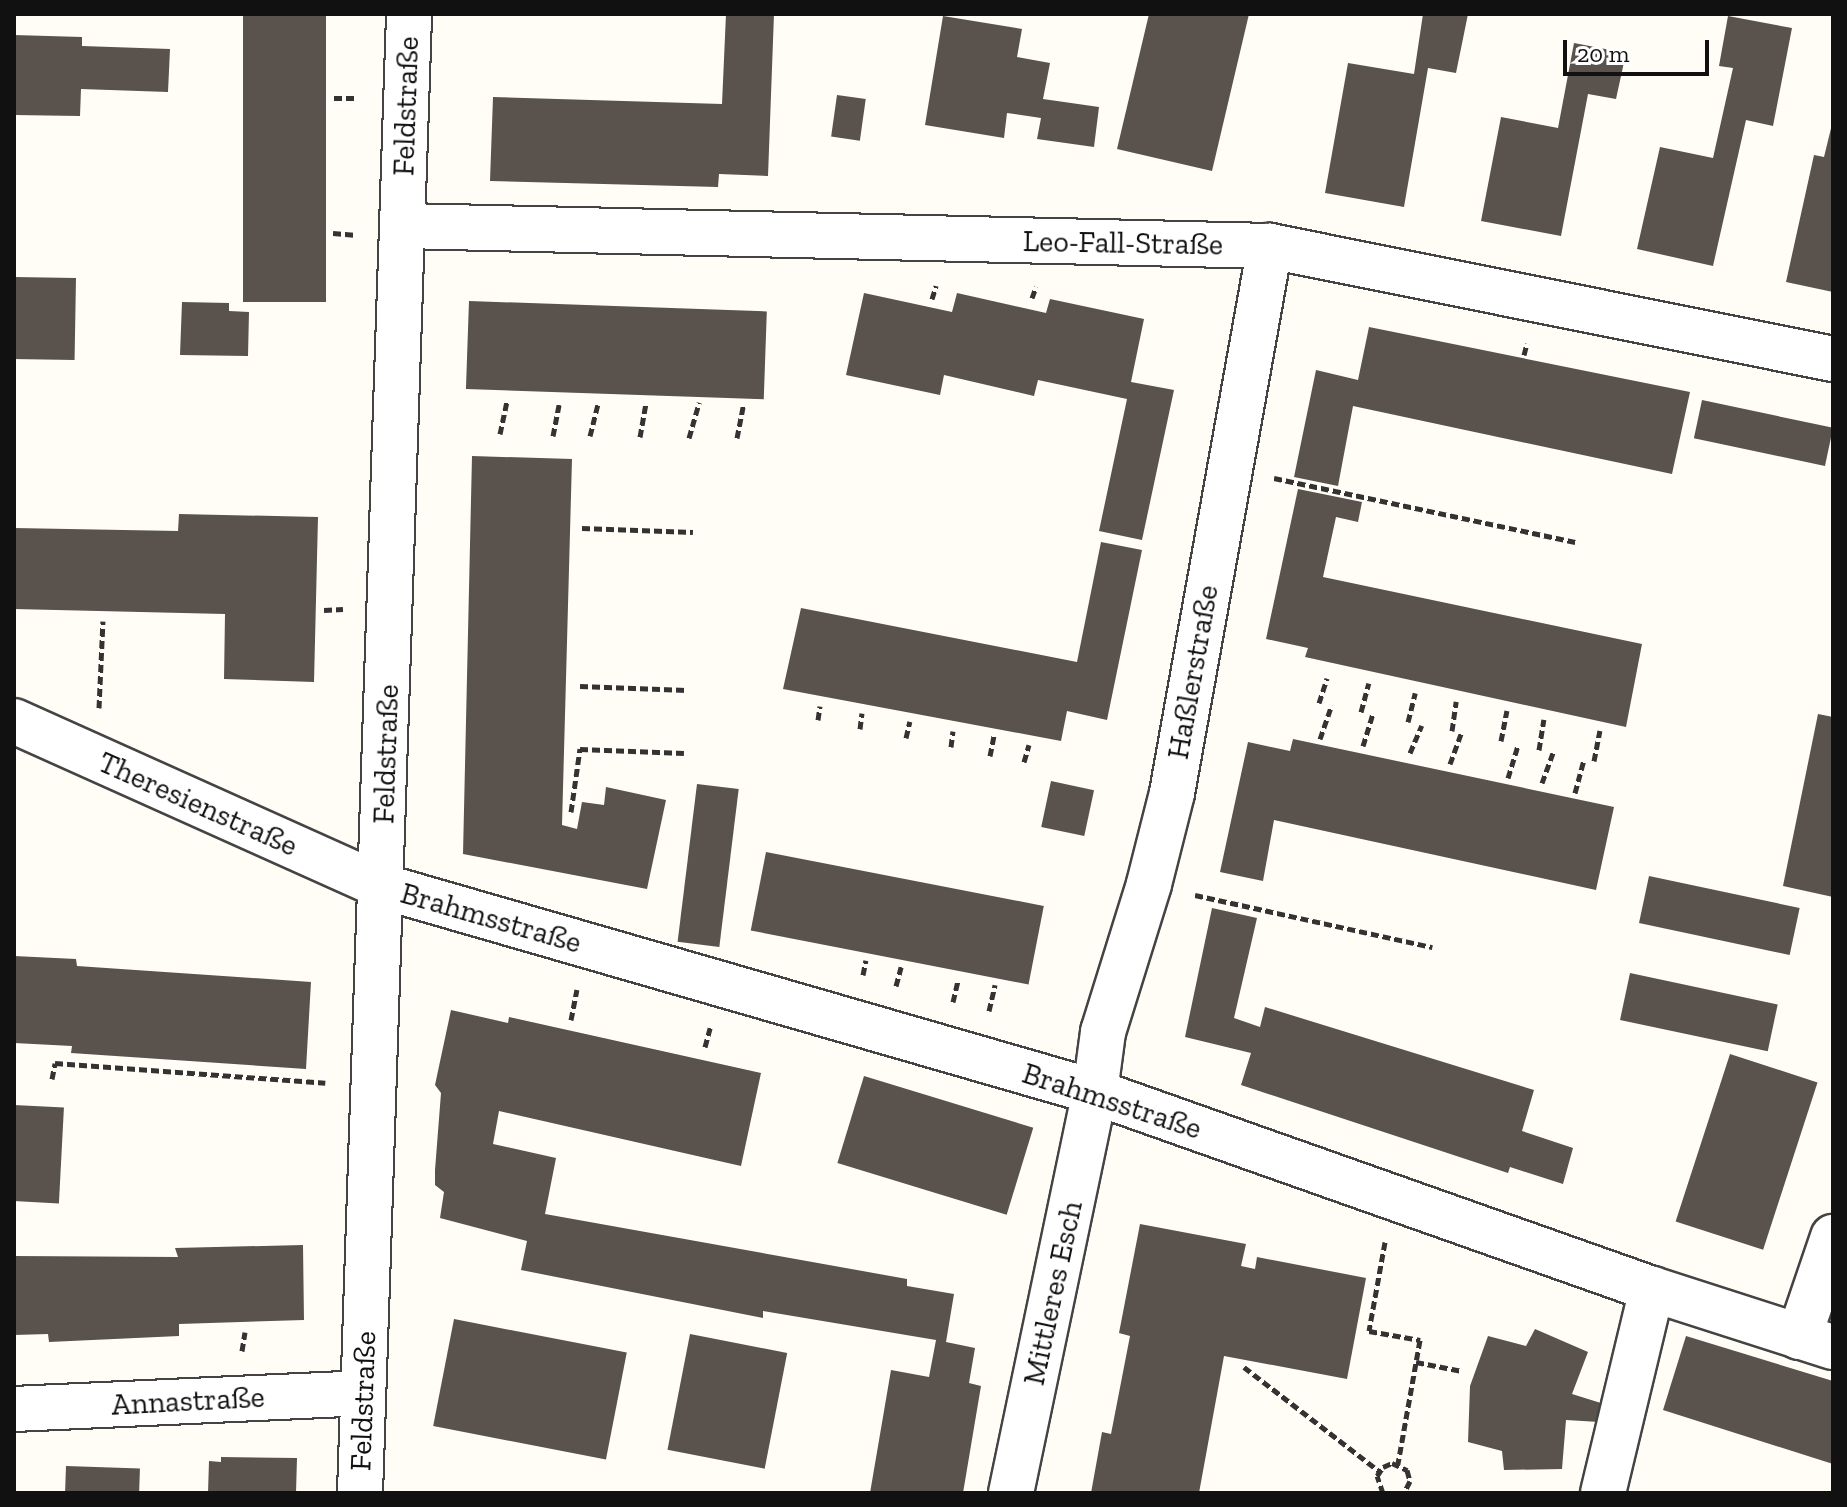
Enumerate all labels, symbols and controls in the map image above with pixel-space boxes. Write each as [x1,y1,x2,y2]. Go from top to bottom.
scale bar [1567,24,1713,74]
street label: Feldstraße [386,36,426,176]
text: 20 m [1577,39,1629,68]
street label: Leo-Fall-Straße [1023,223,1223,263]
street label: Haßlerstraße [1160,582,1226,762]
street label: Feldstraße [366,684,406,824]
street label: Theresienstraße [93,744,303,864]
street label: Brahmsstraße [397,875,585,961]
street label: Brahmsstraße [1018,1055,1206,1147]
street label: Mittleres Esch [1016,1198,1090,1388]
street label: Feldstraße [343,1331,383,1471]
street label: Annastraße [110,1379,266,1423]

